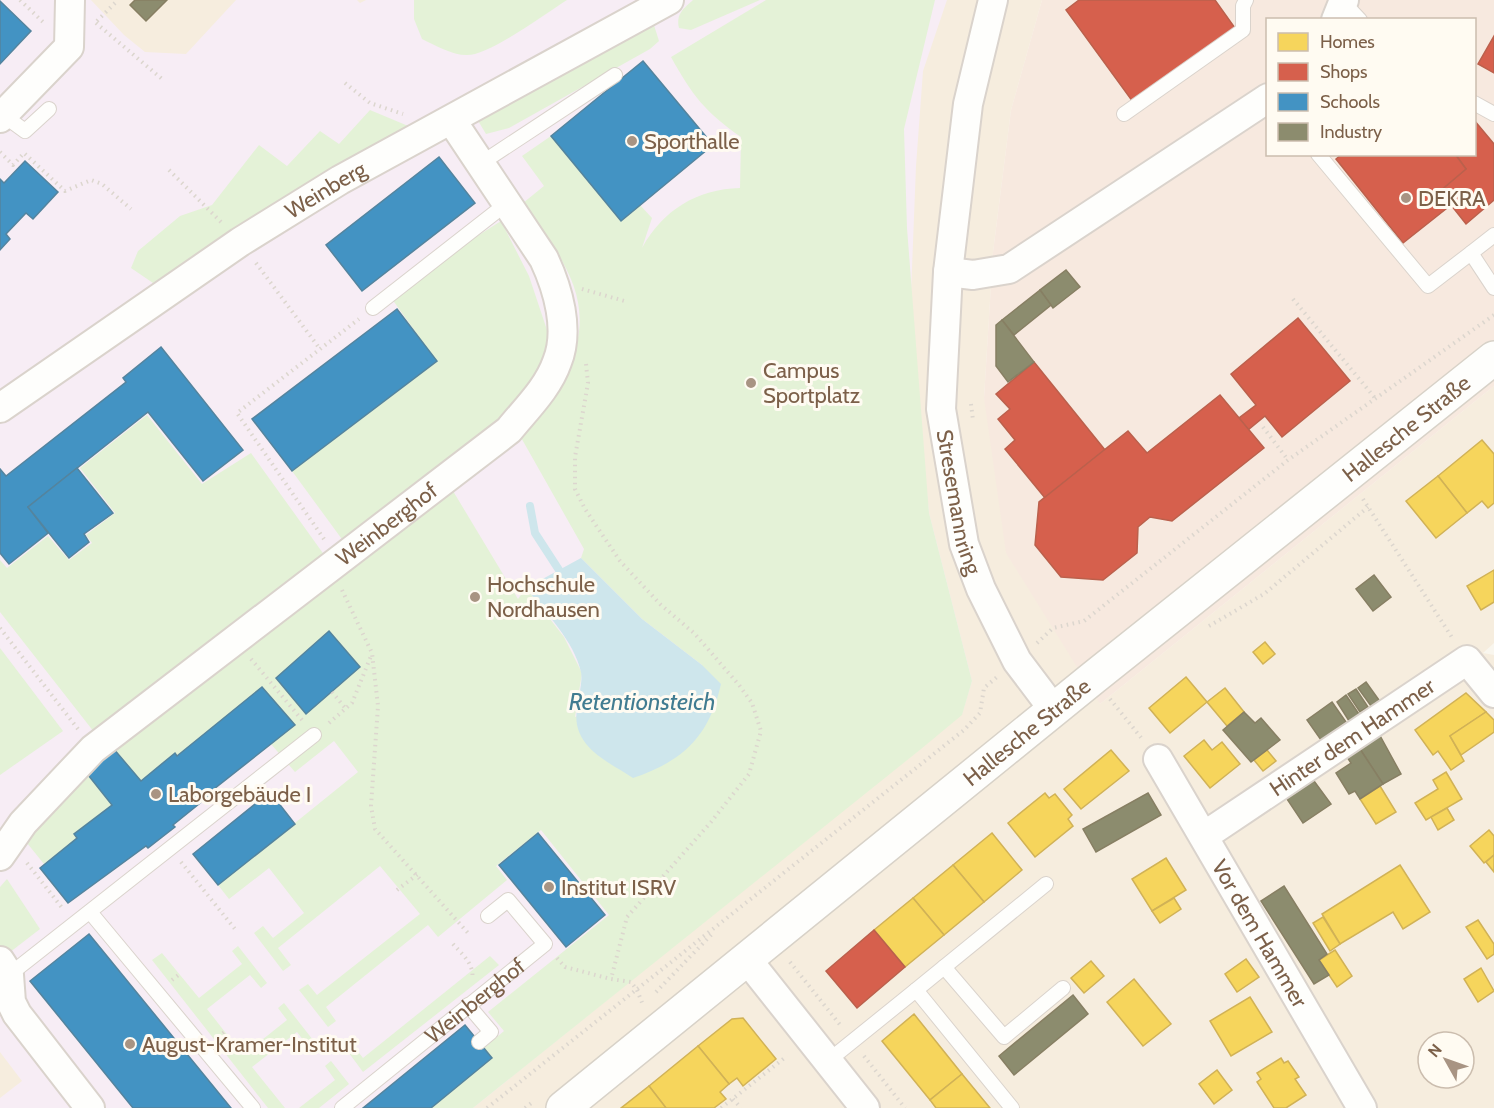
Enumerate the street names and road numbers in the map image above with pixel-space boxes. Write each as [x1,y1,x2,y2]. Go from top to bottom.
street label: Weinberg [280,155,371,224]
street label: Hallesche Straße [1337,369,1475,487]
street label: Stresemannring [931,427,988,579]
street label: Weinberghof [330,476,443,571]
street label: Hallesche Straße [958,672,1096,791]
street label: Hinter dem Hammer [1264,672,1440,802]
street label: Vor dem Hammer [1206,855,1314,1012]
street label: Weinberghof [420,952,530,1049]

